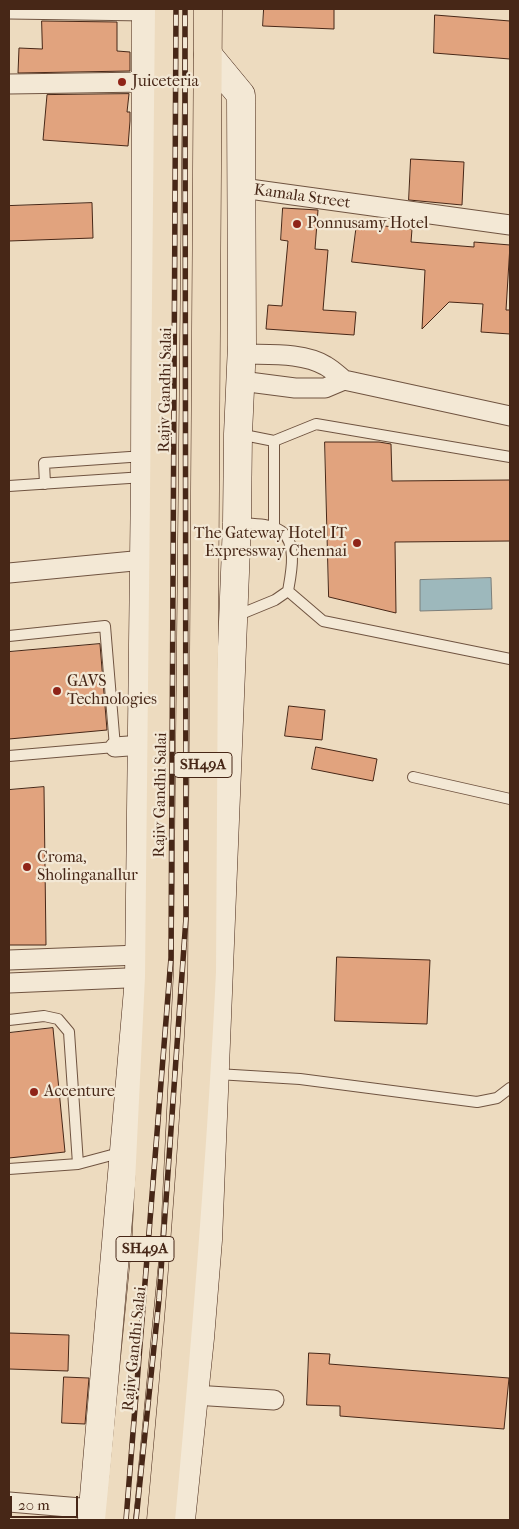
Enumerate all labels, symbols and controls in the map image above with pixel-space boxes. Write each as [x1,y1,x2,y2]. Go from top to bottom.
place label: Juiceteria [132,72,199,92]
marker: Juiceteria [116,76,128,88]
street label: Kamala Street [252,181,352,213]
place label: Ponnusamy Hotel [307,214,428,234]
marker: Ponnusamy Hotel [291,218,303,230]
street label: Rajiv Gandhi Salai [155,327,177,453]
place label: The Gateway Hotel IT Expressway Chennai [194,524,347,562]
marker: The Gateway Hotel IT Expressway Chennai [351,537,363,549]
place label: GAVS Technologies [67,672,157,710]
marker: GAVS Technologies [51,685,63,697]
street label: Rajiv Gandhi Salai [150,732,172,858]
road number: SH49A [174,752,232,778]
place label: Croma, Sholinganallur [37,848,138,886]
marker: Croma, Sholinganallur [21,861,33,873]
place label: Accenture [44,1082,115,1102]
marker: Accenture [28,1086,40,1098]
road number: SH49A [116,1236,174,1262]
street label: Rajiv Gandhi Salai [119,1286,151,1412]
scale bar [12,1486,80,1518]
text: 20 m [18,1496,50,1514]

